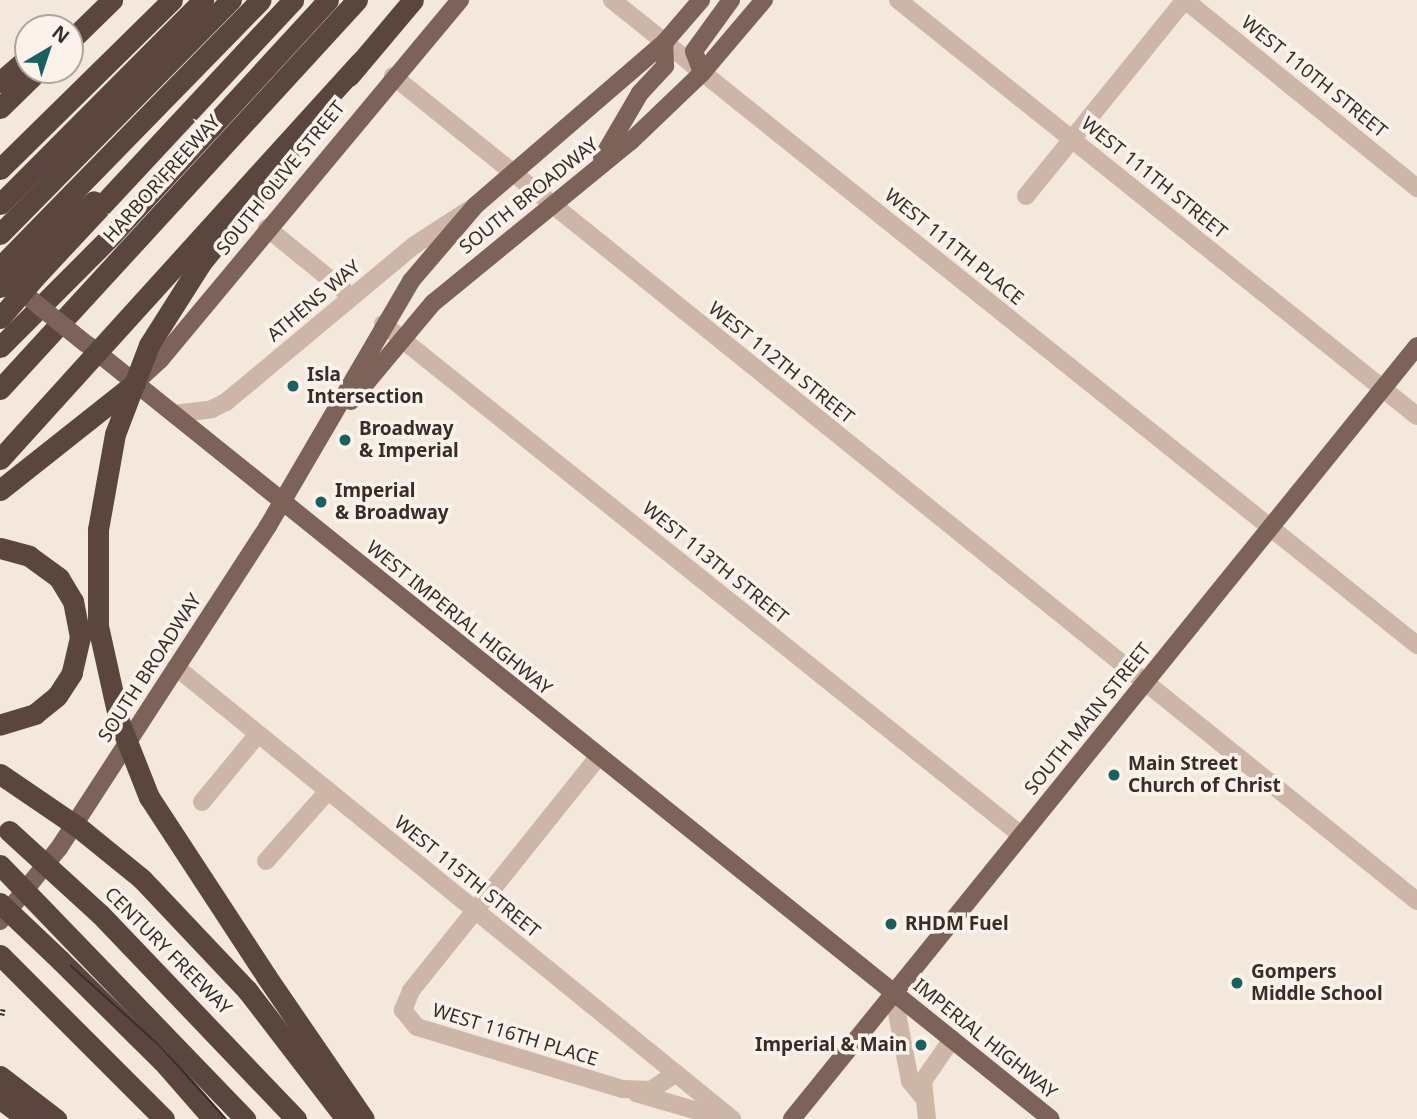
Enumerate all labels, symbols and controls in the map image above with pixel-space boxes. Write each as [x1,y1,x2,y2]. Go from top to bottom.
street label: WEST 110TH STREET [1237,11,1391,143]
north arrow [14,14,84,84]
text: N [47,19,75,49]
street label: SOUTH OLIVE STREET [212,96,350,260]
street label: HARBOR FREEWAY [99,111,225,247]
street label: WEST 111TH STREET [1077,112,1231,244]
street label: SOUTH BROADWAY [455,133,603,259]
street label: WEST 111TH PLACE [880,184,1028,310]
street label: ATHENS WAY [263,255,365,347]
street label: WEST 112TH STREET [704,297,858,429]
place label: Isla Intersection [307,364,424,408]
marker: Isla Intersection [285,378,301,394]
place label: Broadway & Imperial [359,418,459,462]
marker: Broadway & Imperial [337,432,353,448]
place label: Imperial & Broadway [335,480,449,524]
marker: Imperial & Broadway [313,494,329,510]
street label: WEST 113TH STREET [638,497,792,629]
street label: WEST IMPERIAL HIGHWAY [362,536,556,700]
street label: SOUTH BROADWAY [94,590,206,746]
street label: SOUTH MAIN STREET [1020,639,1156,799]
place label: Main Street Church of Christ [1128,753,1281,797]
marker: Main Street Church of Christ [1106,767,1122,783]
street label: WEST 115TH STREET [390,811,544,943]
street label: CENTURY FREEWAY [100,883,236,1019]
place label: RHDM Fuel [905,913,1009,935]
marker: RHDM Fuel [883,916,899,932]
place label: Gompers Middle School [1251,961,1383,1005]
street label: IMPERIAL HIGHWAY [909,974,1061,1104]
marker: Gompers Middle School [1229,975,1245,991]
street label: WEST 116TH PLACE [429,999,601,1071]
place label: Imperial & Main [755,1034,907,1056]
marker: Imperial & Main [913,1037,929,1053]

